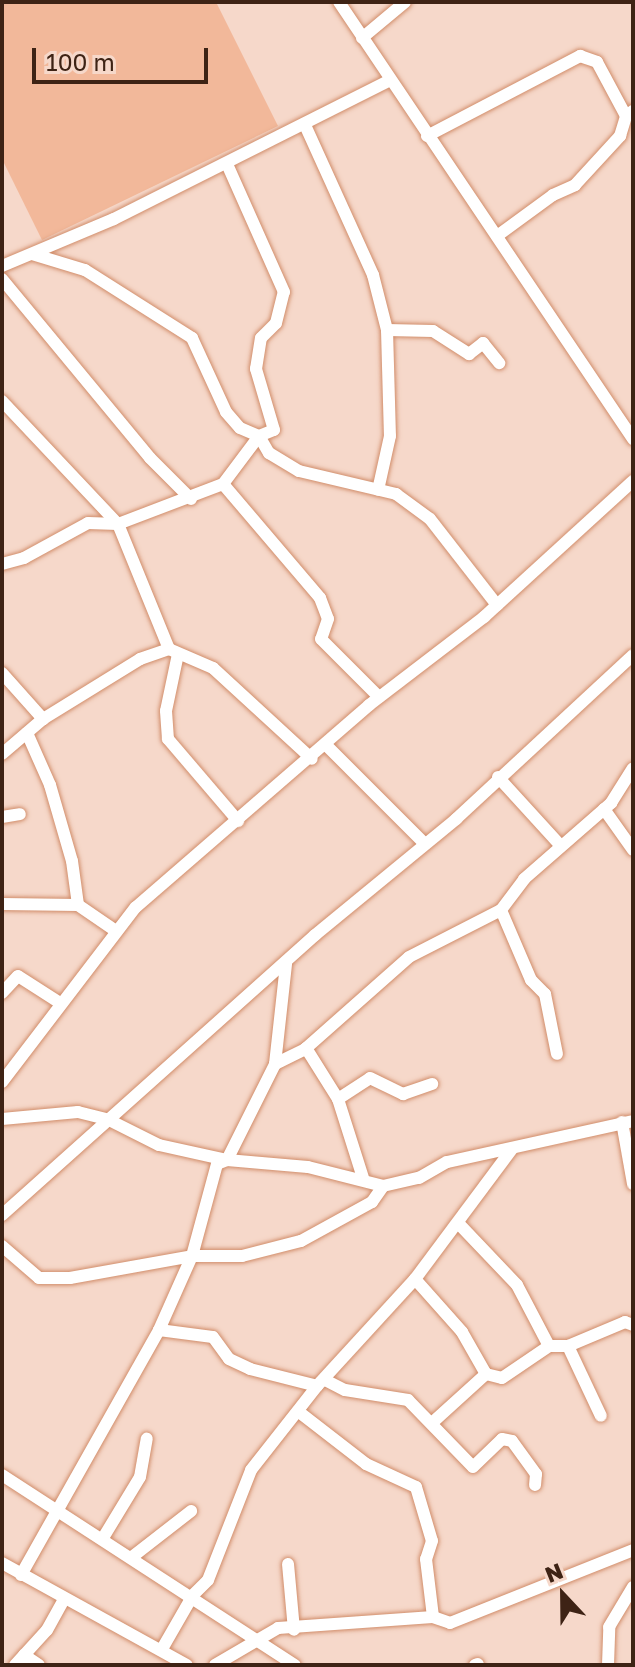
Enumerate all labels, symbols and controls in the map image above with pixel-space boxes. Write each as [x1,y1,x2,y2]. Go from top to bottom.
scale bar [36,32,212,82]
text: 100 m [46,47,115,76]
north arrow [523,1555,603,1635]
text: N [541,1557,567,1588]

